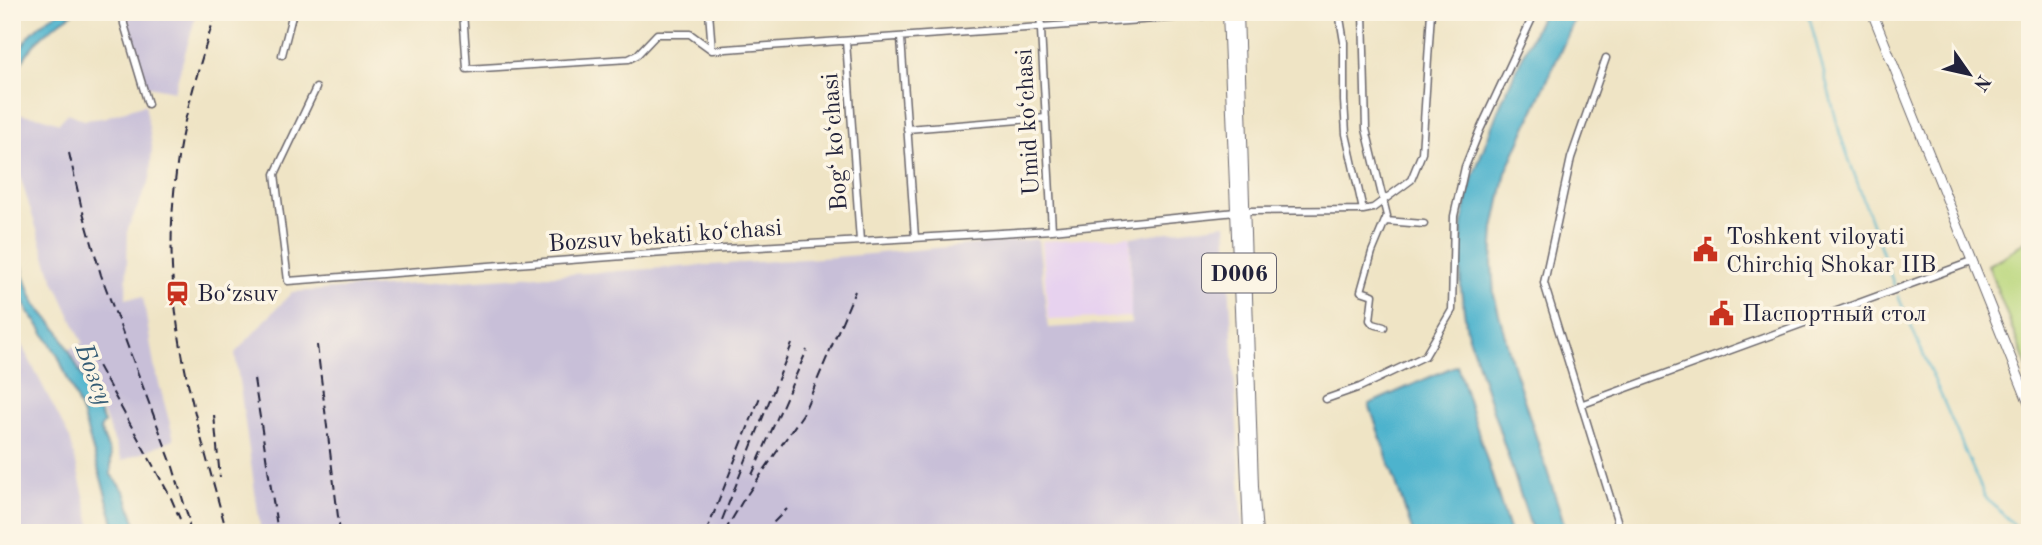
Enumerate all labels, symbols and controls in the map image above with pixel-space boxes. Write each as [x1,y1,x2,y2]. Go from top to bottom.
north arrow [1934,38,2004,108]
street label: Umid ko‘chasi [1013,48,1045,196]
text: N [1969,71,1993,94]
street label: Bog‘ ko‘chasi [819,72,853,212]
street label: Bozsuv bekati ko‘chasi [547,217,783,257]
place label: Toshkent viloyati Chirchiq Shokar IIB [1726,226,1936,278]
public building icon: Toshkent viloyati Chirchiq Shokar IIB [1692,236,1720,264]
road number: D006 [1202,254,1276,292]
station icon: Bo‘zsuv [163,279,191,307]
place label: Bo‘zsuv [197,283,279,307]
public building icon: Паспортный стол [1708,299,1736,327]
place label: Паспортный стол [1742,303,1926,327]
water label: Бозсу [69,339,117,410]

